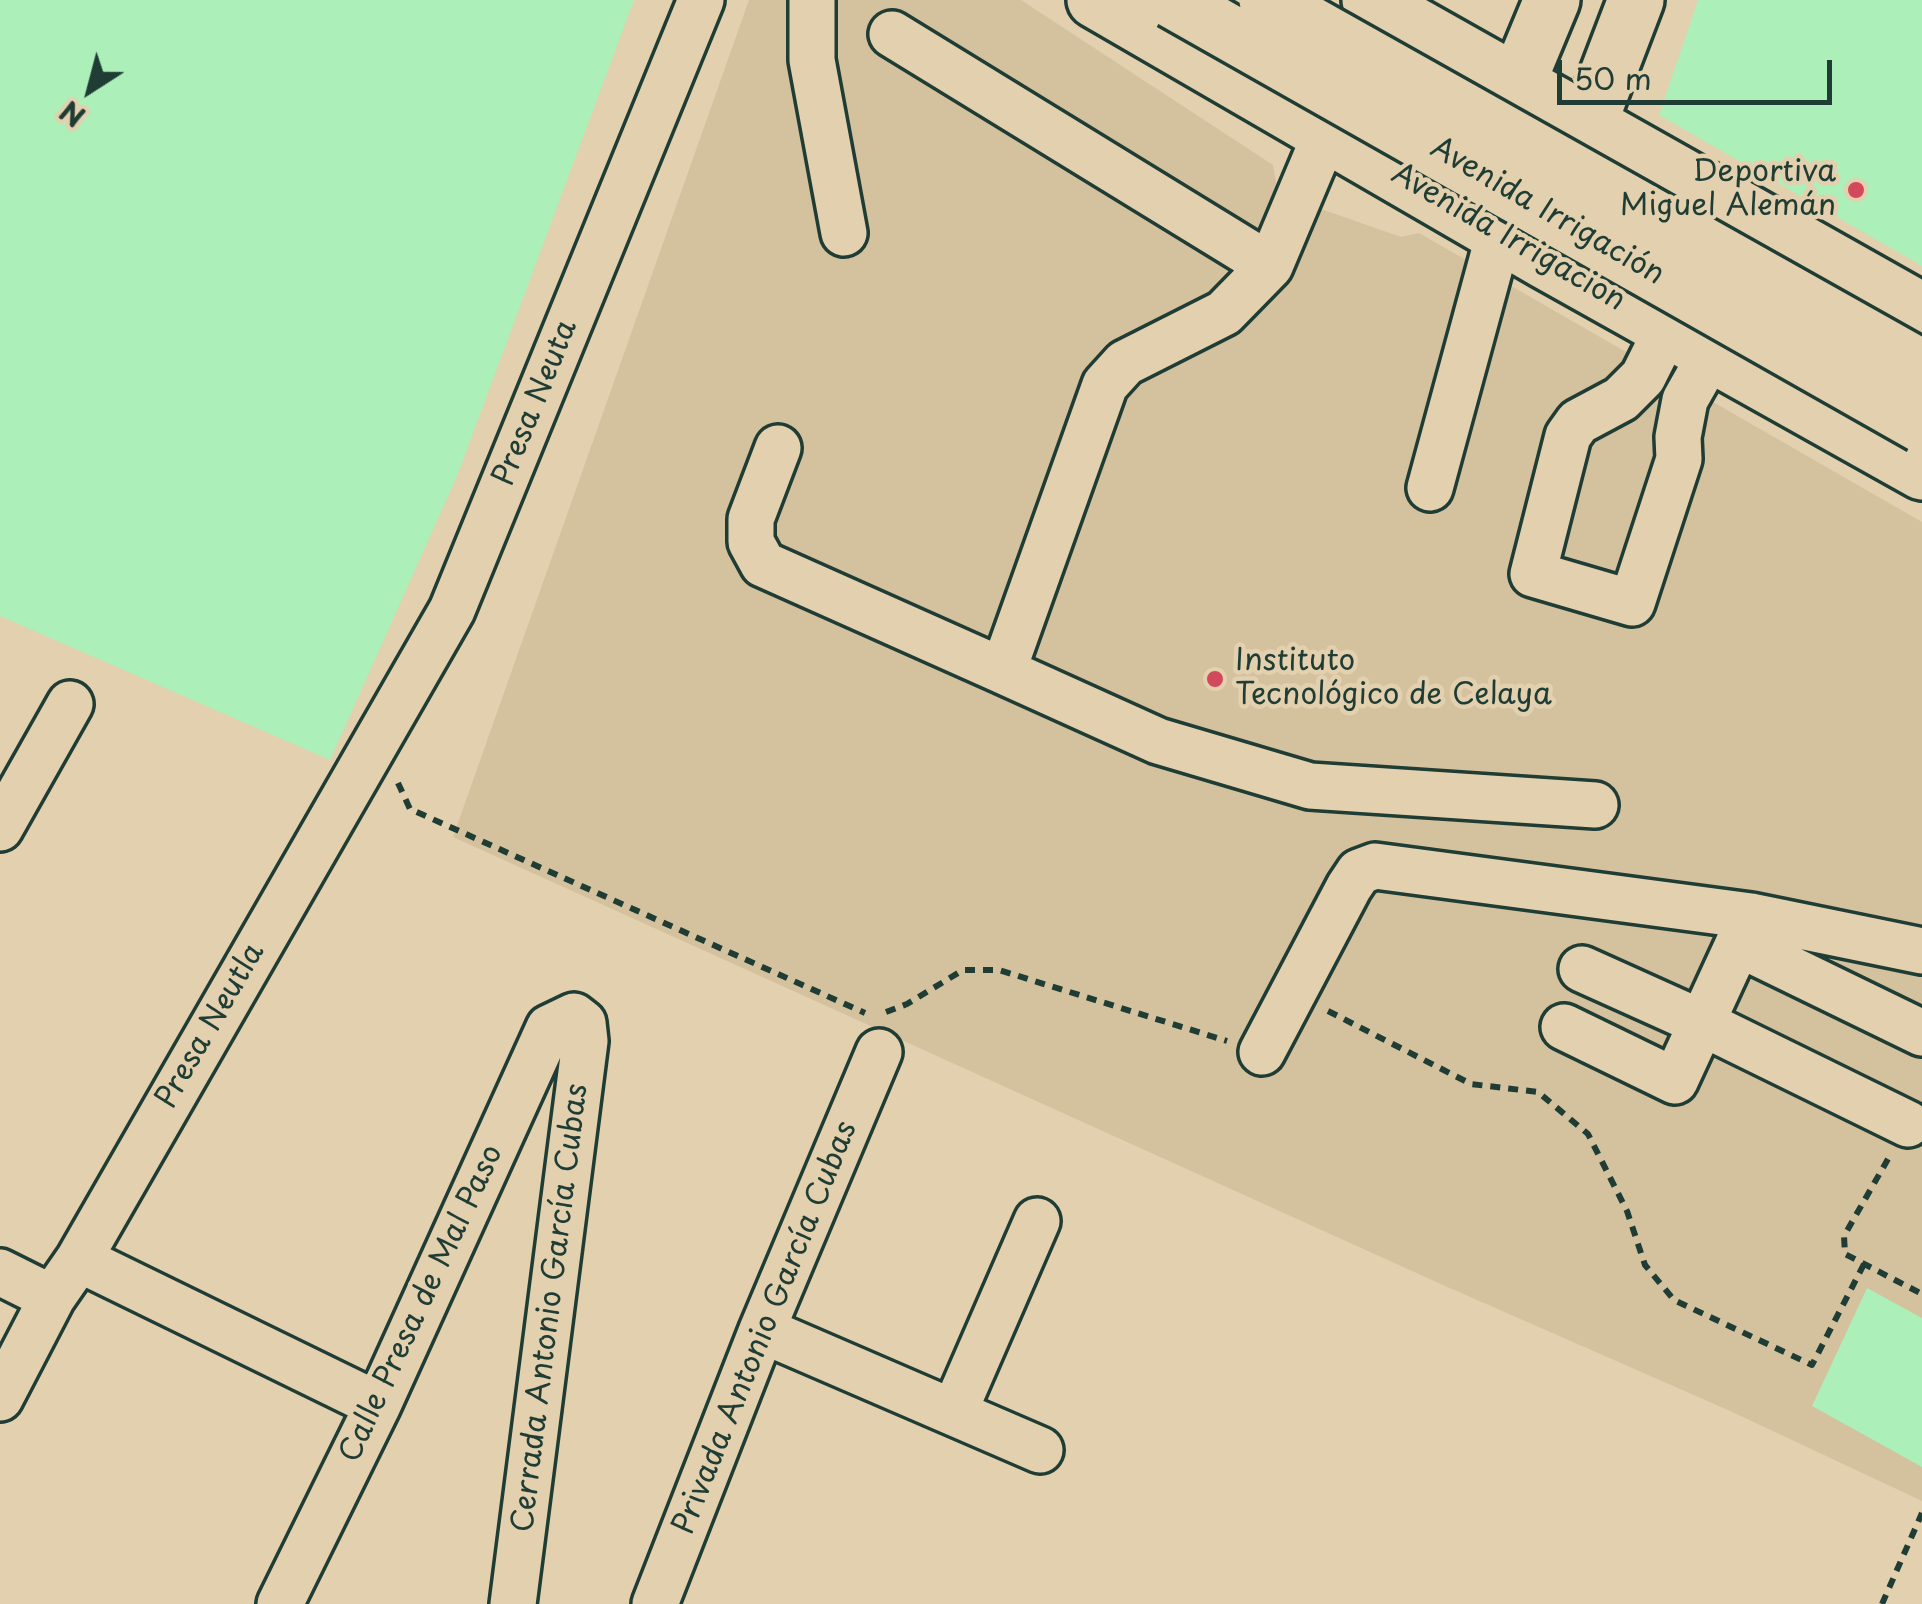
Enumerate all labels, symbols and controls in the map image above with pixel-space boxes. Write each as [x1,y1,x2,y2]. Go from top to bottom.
north arrow [40,40,140,140]
scale bar [1562,40,1837,102]
text: 50 m [1574,55,1652,100]
text: N [50,91,94,139]
street label: Avenida Irrigación [1424,131,1670,293]
place label: Deportiva Miguel Alemán [1620,155,1836,226]
street label: Avenida Irrigacion [1385,157,1631,319]
marker: Deportiva Miguel Alemán [1845,179,1867,201]
street label: Presa Neuta [486,315,586,491]
place label: Instituto Tecnológico de Celaya [1235,644,1552,714]
marker: Instituto Tecnológico de Celaya [1204,668,1226,690]
street label: Presa Neutla [149,937,273,1115]
street label: Cerrada Antonio García Cubas [506,1082,596,1534]
street label: Privada Antonio García Cubas [666,1116,866,1540]
street label: Calle Presa de Mal Paso [333,1140,511,1468]

